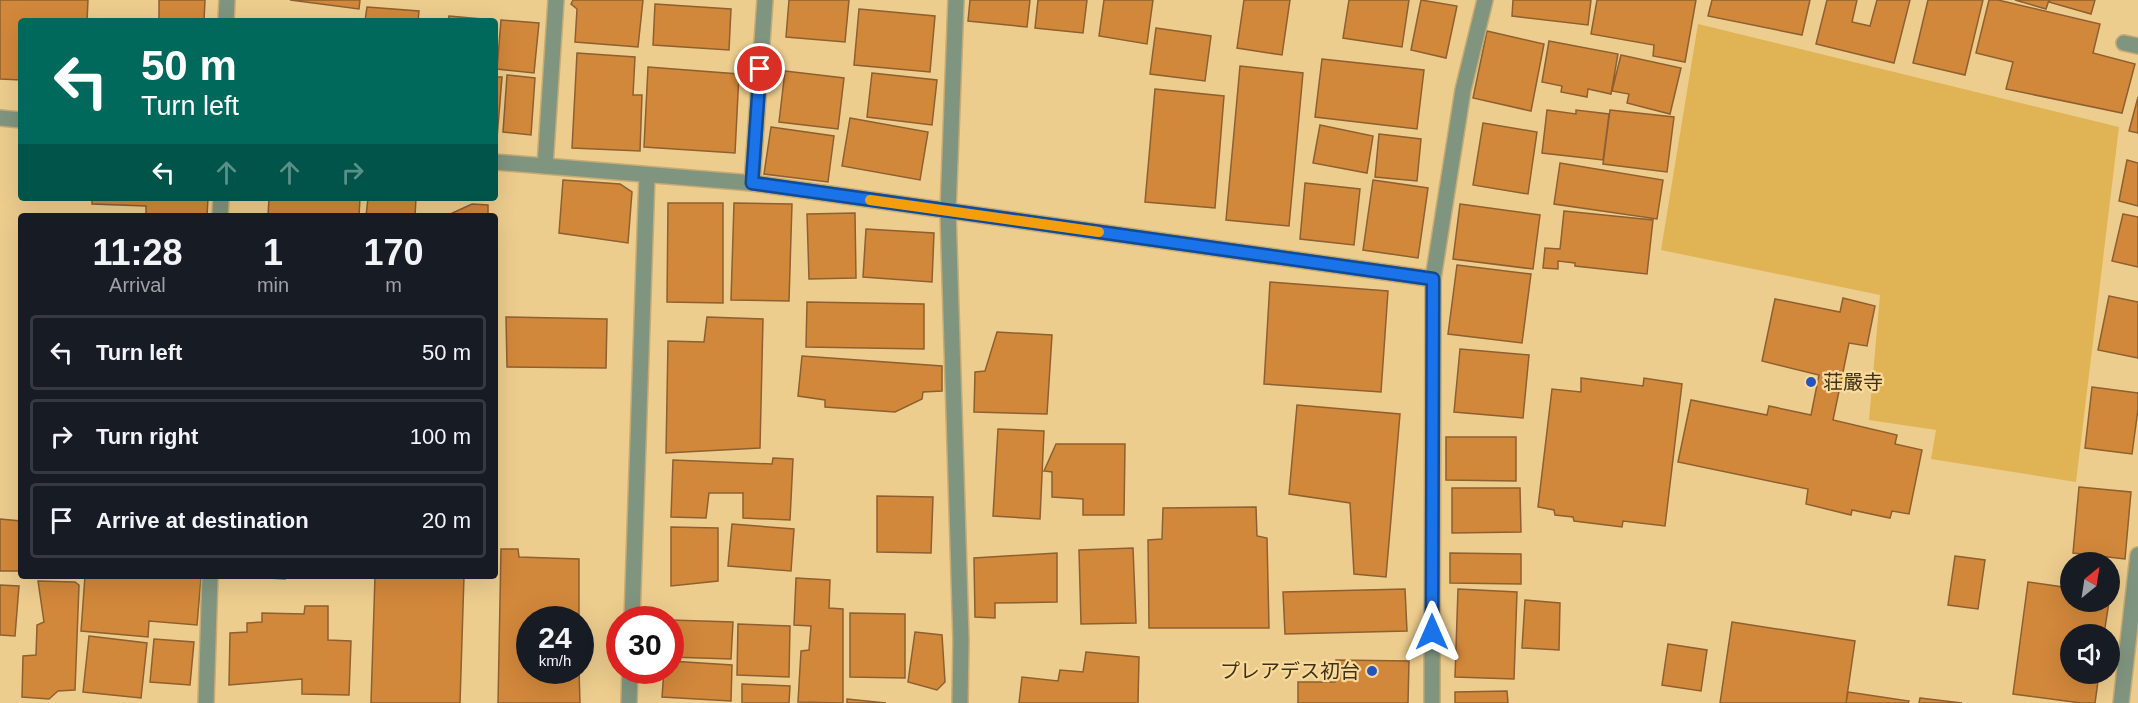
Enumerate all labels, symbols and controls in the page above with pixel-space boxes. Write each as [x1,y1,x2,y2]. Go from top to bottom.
icon: left [42,42,120,120]
text: 50 m [141,42,237,89]
pin [734,43,785,94]
icon: arrive [743,52,776,85]
text: Turn left [141,91,239,121]
icon: left [147,156,180,189]
icon: ahead [210,156,243,189]
icon: ahead [273,156,306,189]
icon: right [336,156,369,189]
text: 11:28 [92,232,182,273]
text: 1 [263,232,283,273]
text: 170 [364,232,424,273]
text: Arrival [109,274,166,296]
text: min [257,274,289,296]
text: m [385,274,402,296]
icon: left [45,336,78,369]
text: Turn left [96,340,182,365]
text: 50 m [422,340,471,365]
place label: 荘嚴寺 [1823,371,1883,393]
marker: 荘嚴寺 [1804,375,1818,389]
icon: right [45,420,78,453]
text: Turn right [96,424,198,449]
text: 100 m [410,424,471,449]
icon: arrive [45,504,78,537]
text: Arrive at destination [96,508,309,533]
text: 20 m [422,508,471,533]
north arrow [2060,552,2120,612]
map controls [2060,552,2120,684]
position arrow [1400,600,1464,664]
speed limit sign: 30 [606,606,684,684]
text: 24 [538,621,572,654]
button: sound [2060,624,2120,684]
text: km/h [539,652,571,669]
place label: プレアデス初台 [1220,660,1360,682]
marker: プレアデス初台 [1365,664,1379,678]

